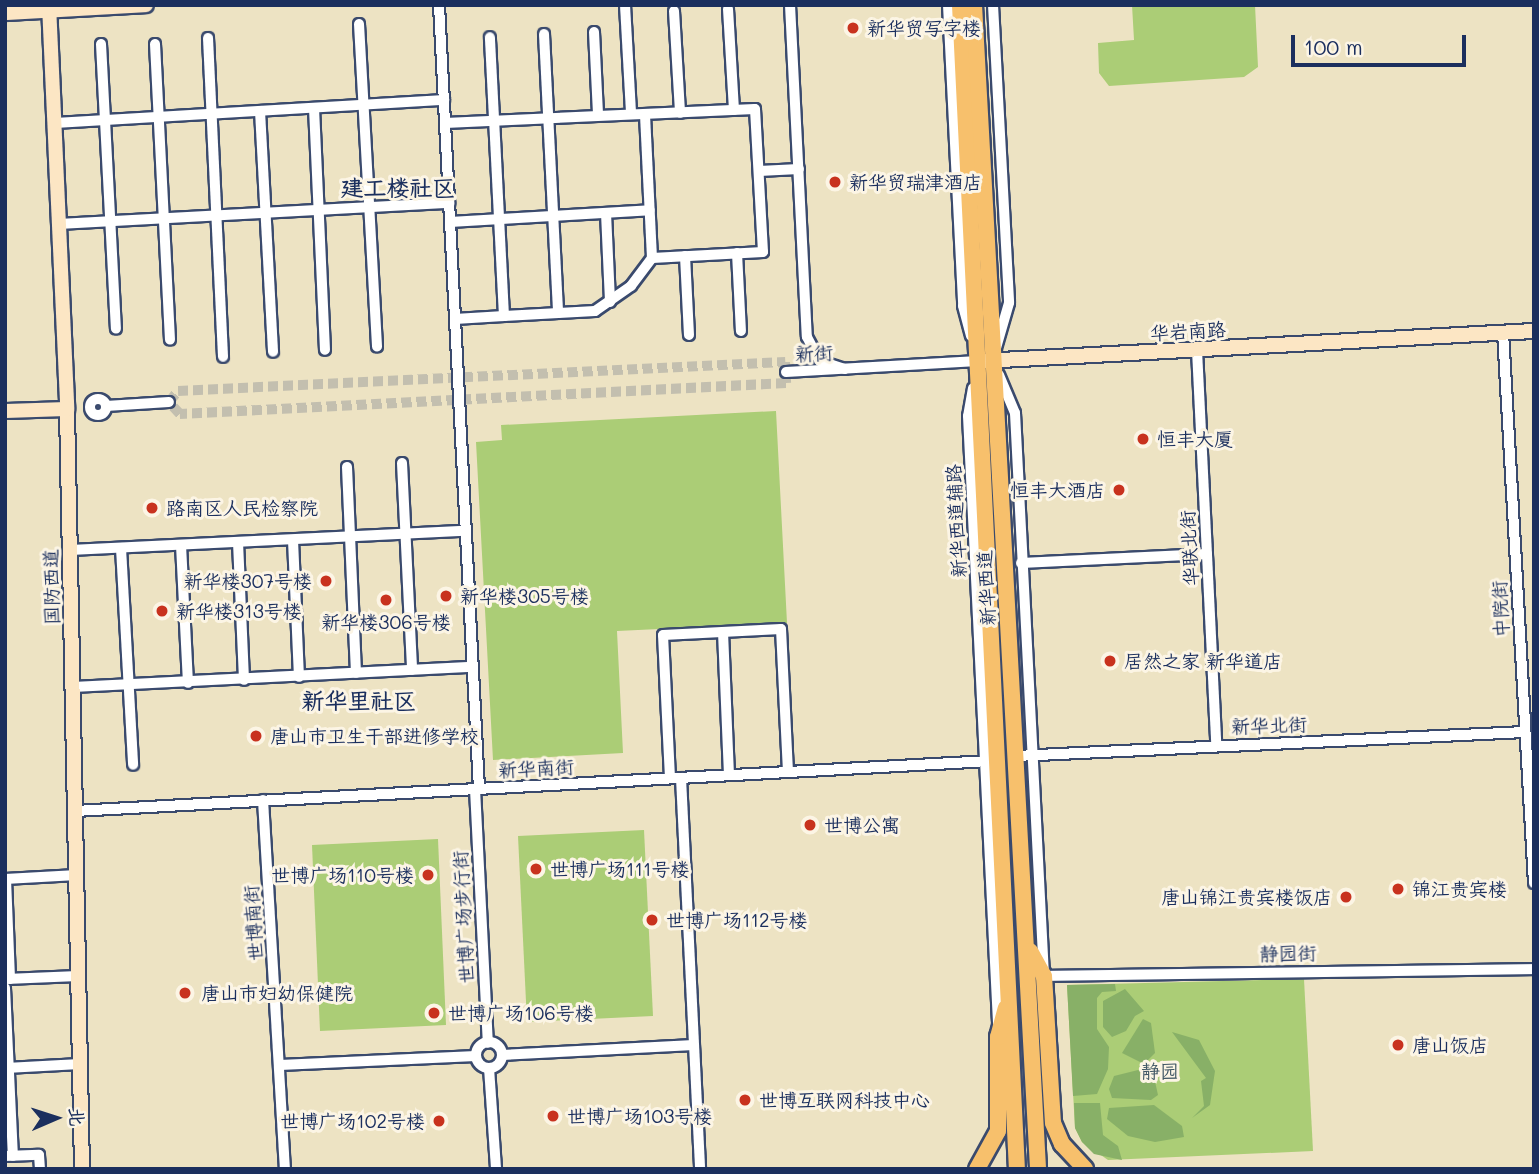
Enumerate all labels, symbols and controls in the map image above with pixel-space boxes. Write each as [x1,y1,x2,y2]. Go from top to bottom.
place label: 新华贸写字楼 [867,17,981,39]
marker: 新华贸写字楼 [845,20,861,36]
scale bar [1294,21,1469,65]
text: 100 m [1304,33,1363,60]
place label: 新华贸瑞津酒店 [849,171,982,193]
district label: 建工楼社区 [341,173,455,201]
marker: 新华贸瑞津酒店 [827,174,843,190]
street label: 华岩南路 [1149,318,1227,344]
street label: 新街 [794,341,834,365]
place label: 恒丰大厦 [1157,428,1233,450]
marker: 恒丰大厦 [1135,431,1151,447]
street label: 新华西道辅路 [942,463,970,579]
place label: 恒丰大酒店 [1010,479,1105,501]
marker: 恒丰大酒店 [1111,482,1127,498]
place label: 路南区人民检察院 [166,497,318,519]
marker: 路南区人民检察院 [144,500,160,516]
street label: 华联北街 [1176,509,1202,587]
street label: 国防西道 [39,549,63,625]
street label: 新华西道 [973,549,999,627]
place label: 新华楼307号楼 [184,570,312,592]
marker: 新华楼307号楼 [318,573,334,589]
street label: 中院街 [1487,580,1513,638]
place label: 新华楼305号楼 [460,585,589,607]
marker: 新华楼305号楼 [438,588,454,604]
marker: 新华楼306号楼 [378,592,394,608]
place label: 新华楼313号楼 [176,600,302,622]
marker: 新华楼313号楼 [154,603,170,619]
place label: 新华楼306号楼 [321,611,451,633]
place label: 居然之家 新华道店 [1124,650,1282,672]
marker: 居然之家 新华道店 [1102,653,1118,669]
district label: 新华里社区 [302,686,416,714]
street label: 新华北街 [1231,712,1307,738]
place label: 唐山市卫生干部进修学校 [270,725,479,747]
marker: 唐山市卫生干部进修学校 [248,728,264,744]
street label: 新华南街 [497,755,575,781]
place label: 世博公寓 [824,814,900,836]
marker: 世博公寓 [802,817,818,833]
street label: 世博广场步行街 [448,850,478,984]
place label: 世博广场111号楼 [550,858,689,880]
marker: 世博广场111号楼 [528,861,544,877]
place label: 世博广场110号楼 [271,864,414,886]
marker: 世博广场110号楼 [420,867,436,883]
place label: 锦江贵宾楼 [1412,878,1507,900]
marker: 锦江贵宾楼 [1390,881,1406,897]
street label: 世博南街 [239,884,267,962]
place label: 唐山锦江贵宾楼饭店 [1161,886,1332,908]
marker: 唐山锦江贵宾楼饭店 [1338,889,1354,905]
place label: 世博广场112号楼 [666,909,808,931]
marker: 世博广场112号楼 [644,912,660,928]
street label: 静园街 [1259,941,1317,965]
place label: 唐山市妇幼保健院 [201,982,353,1004]
marker: 唐山市妇幼保健院 [175,983,195,1003]
place label: 世博广场106号楼 [448,1002,594,1024]
marker: 世博广场106号楼 [426,1005,442,1021]
place label: 唐山饭店 [1412,1034,1488,1056]
marker: 唐山饭店 [1390,1037,1406,1053]
park label: 静园 [1141,1060,1179,1082]
north arrow [21,1083,91,1153]
place label: 世博互联网科技中心 [759,1089,930,1111]
marker: 世博互联网科技中心 [737,1092,753,1108]
place label: 世博广场103号楼 [567,1105,712,1127]
text: 北 [64,1107,90,1127]
marker: 世博广场103号楼 [545,1108,561,1124]
place label: 世博广场102号楼 [280,1110,425,1132]
marker: 世博广场102号楼 [431,1113,447,1129]

